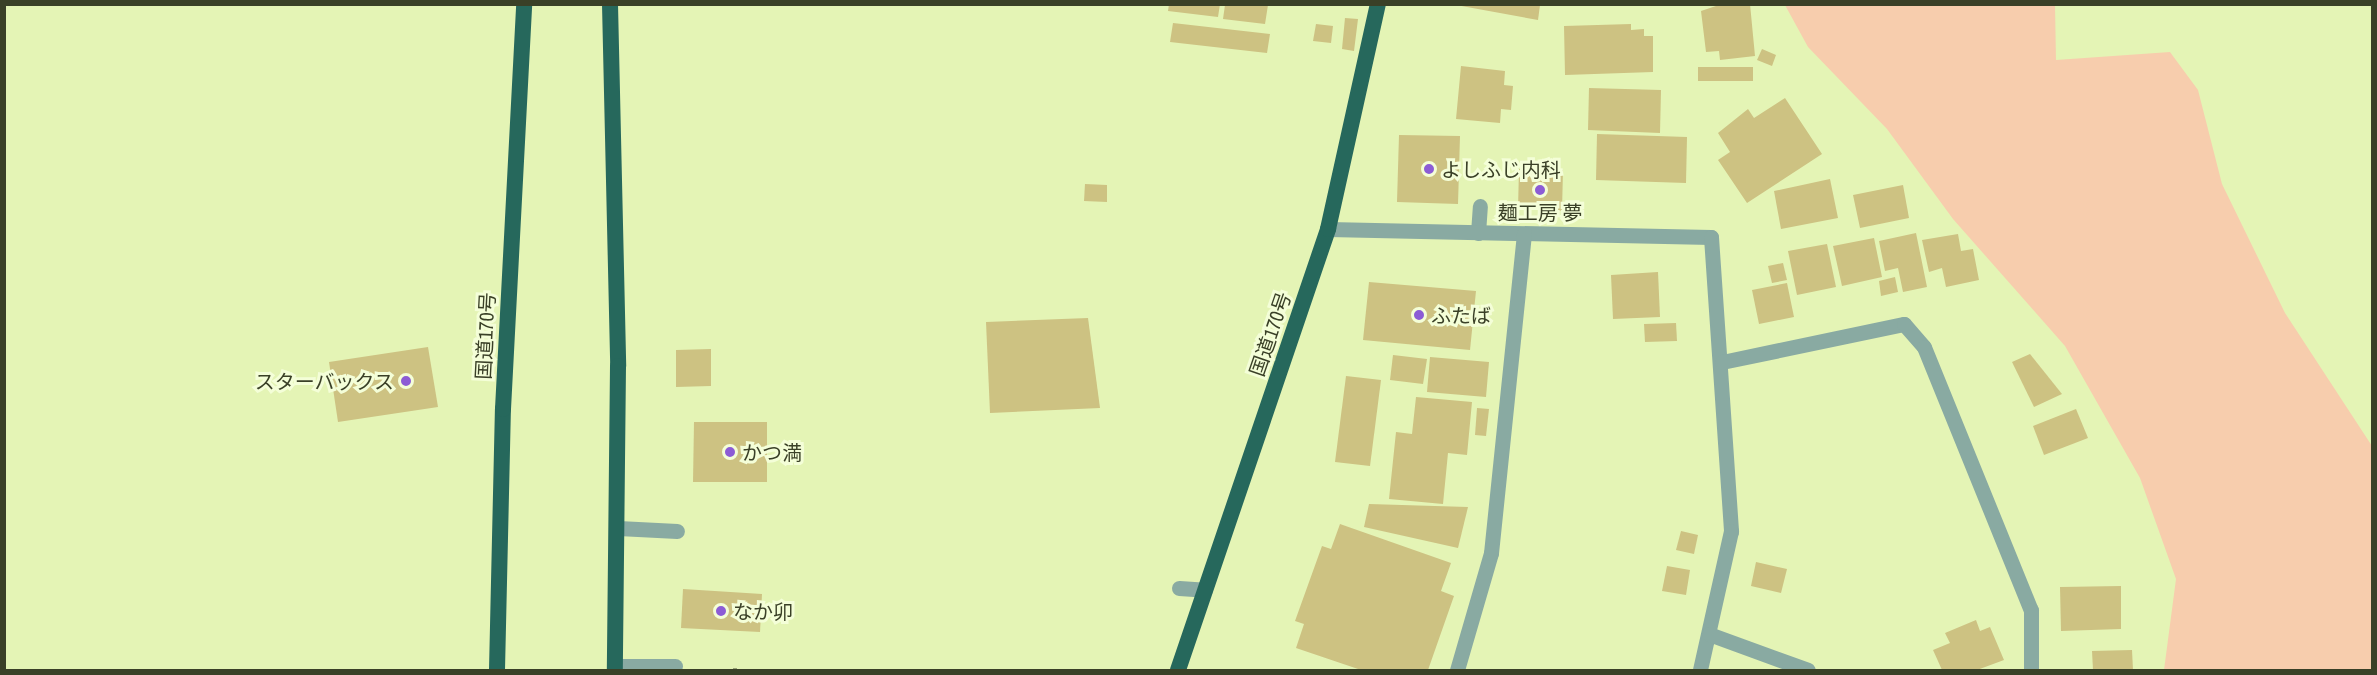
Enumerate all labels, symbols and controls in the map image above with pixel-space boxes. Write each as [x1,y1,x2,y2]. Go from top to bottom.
place label: よしふじ内科 [1441,157,1561,181]
marker: よしふじ内科 [1422,162,1436,176]
marker: 麺工房 夢 [1533,183,1547,197]
place label: 麺工房 夢 [1498,200,1582,224]
street label: 国道170号 [1244,289,1296,379]
street label: 国道170号 [471,292,499,380]
place label: ふたば [1431,303,1491,327]
marker: ふたば [1412,308,1426,322]
place label: スターバックス [254,369,394,393]
marker: スターバックス [399,374,413,388]
place label: かつ満 [742,440,802,464]
marker: かつ満 [723,445,737,459]
place label: なか卯 [733,599,793,623]
marker: なか卯 [714,604,728,618]

